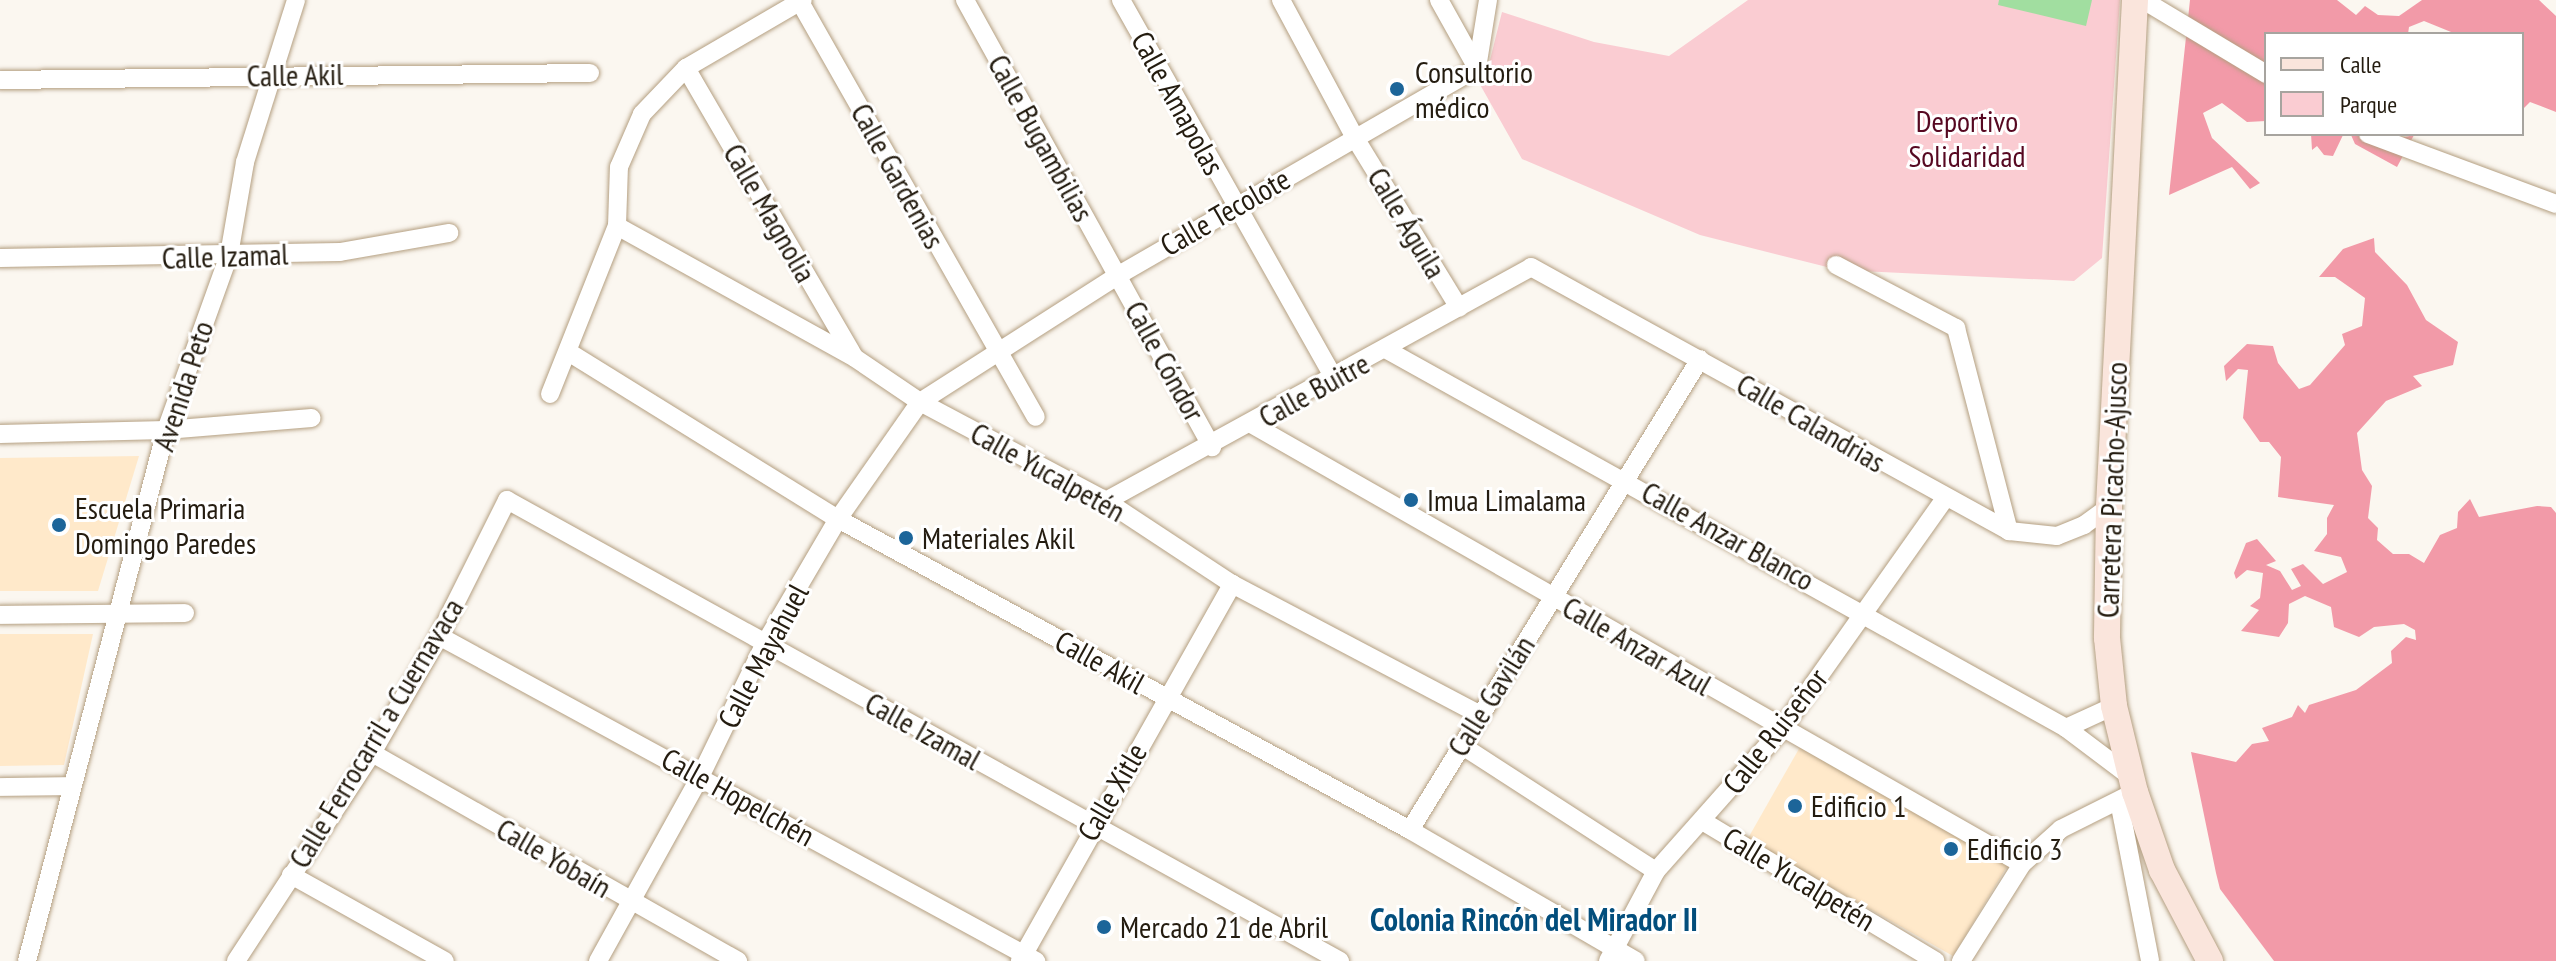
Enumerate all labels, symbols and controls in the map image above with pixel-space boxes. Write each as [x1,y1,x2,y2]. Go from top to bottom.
street label: Calle Amapolas [1124,25,1232,181]
legend [2264,32,2524,136]
street label: Calle Bugambilias [980,48,1102,228]
text: Calle [2340,49,2381,80]
place label: Consultorio médico [1415,54,1533,124]
street label: Calle Akil [246,56,344,94]
marker: Consultorio médico [1386,78,1408,100]
text: Parque [2340,89,2397,120]
street label: Calle Gardenias [843,97,953,255]
park label: Deportivo Solidaridad [1909,103,2025,174]
street label: Calle Magnolia [716,137,824,289]
street label: Calle Tecolote [1154,160,1296,264]
street label: Calle Águila [1360,161,1454,285]
street label: Calle Izamal [161,236,289,276]
street label: Calle Cóndor [1117,295,1213,427]
street label: Avenida Peto [145,317,221,455]
street label: Calle Buitre [1253,345,1375,435]
street label: Carretera Picacho-Ajusco [2090,361,2134,619]
street label: Calle Calandrias [1730,366,1892,480]
street label: Calle Yucalpetén [964,415,1132,529]
street label: Calle Anzar Blanco [1635,474,1821,598]
place label: Imua Limalama [1427,482,1586,518]
place label: Escuela Primaria Domingo Paredes [75,490,256,560]
marker: Imua Limalama [1402,491,1420,509]
marker: Escuela Primaria Domingo Paredes [50,516,68,534]
place label: Materiales Akil [922,520,1075,556]
marker: Materiales Akil [897,529,915,547]
street label: Calle Mayahuel [710,578,816,734]
street label: Calle Anzar Azul [1556,589,1718,703]
street label: Calle Ferrocarril a Cuernavaca [281,592,471,874]
street label: Calle Akil [1049,623,1151,701]
street label: Calle Gavilán [1440,629,1542,763]
street label: Calle Ruiseñor [1715,661,1835,801]
street label: Calle Izamal [859,685,987,777]
street label: Calle Xitle [1070,737,1154,847]
street label: Calle Hopelchén [655,740,821,854]
place label: Edificio 1 [1811,788,1906,824]
marker: Edificio 1 [1786,797,1804,815]
street label: Calle Yobaín [490,811,618,905]
street label: Calle Yucalpetén [1716,819,1882,939]
place label: Edificio 3 [1967,831,2062,867]
marker: Edificio 3 [1942,840,1960,858]
district label: Colonia Rincón del Mirador II [1370,900,1698,938]
place label: Mercado 21 de Abril [1120,909,1329,945]
marker: Mercado 21 de Abril [1095,918,1113,936]

